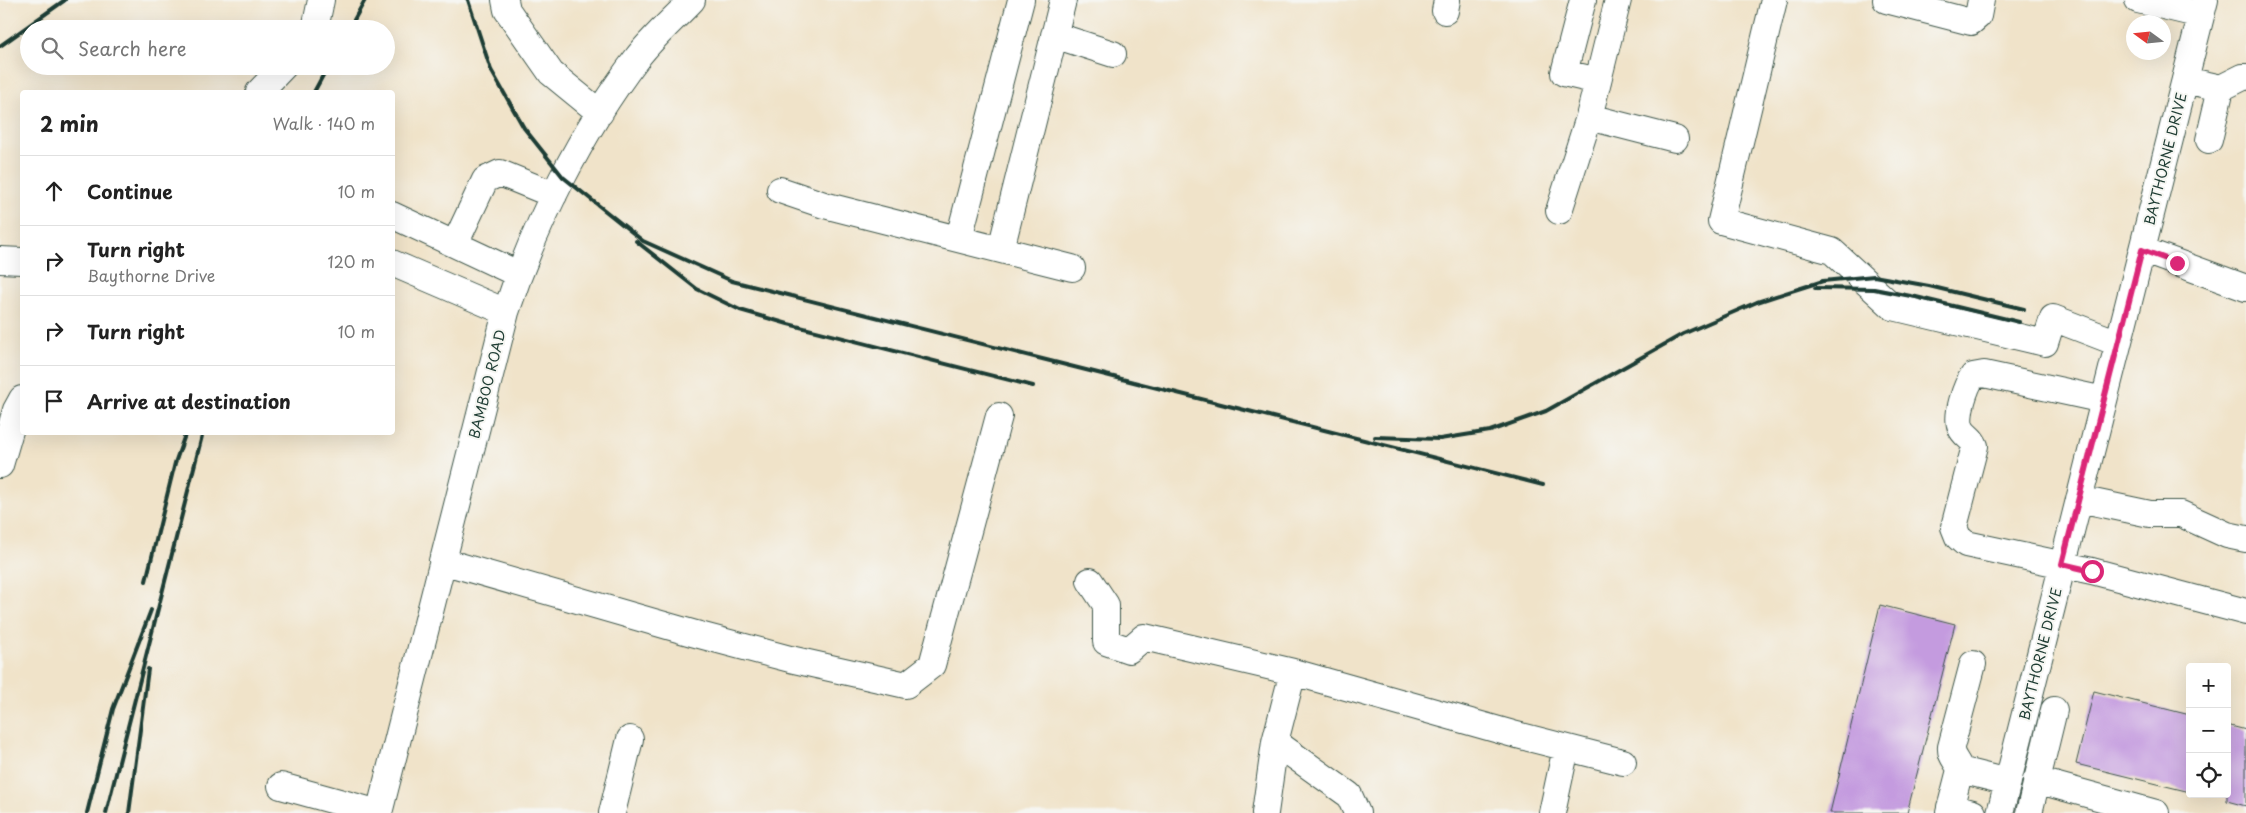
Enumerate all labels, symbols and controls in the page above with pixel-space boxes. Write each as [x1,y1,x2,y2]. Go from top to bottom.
north arrow [2126,15,2171,60]
search box [20,20,395,75]
icon: search [38,34,66,62]
text: Search here [78,34,187,62]
street label: BAYTHORNE DRIVE [2138,90,2192,228]
text: 2 min [40,107,99,139]
text: Walk · 140 m [273,111,375,135]
icon: ahead [40,177,68,205]
text: Continue [87,177,173,205]
text: 10 m [338,179,375,203]
text: Turn right [87,235,185,263]
icon: right [40,247,68,275]
text: 120 m [328,249,375,273]
route end [2166,252,2189,275]
text: Baythorne Drive [87,263,215,287]
icon: right [40,317,68,345]
text: Turn right [87,317,185,345]
text: 10 m [338,319,375,343]
street label: BAMBOO ROAD [463,327,511,441]
icon: arrive [40,387,68,415]
text: Arrive at destination [87,387,291,415]
route start [2081,560,2104,583]
street label: BAYTHORNE DRIVE [2013,585,2067,723]
map controls [2186,663,2231,798]
button: + [2186,663,2231,708]
button: − [2186,708,2231,753]
button: locate [2186,753,2231,798]

